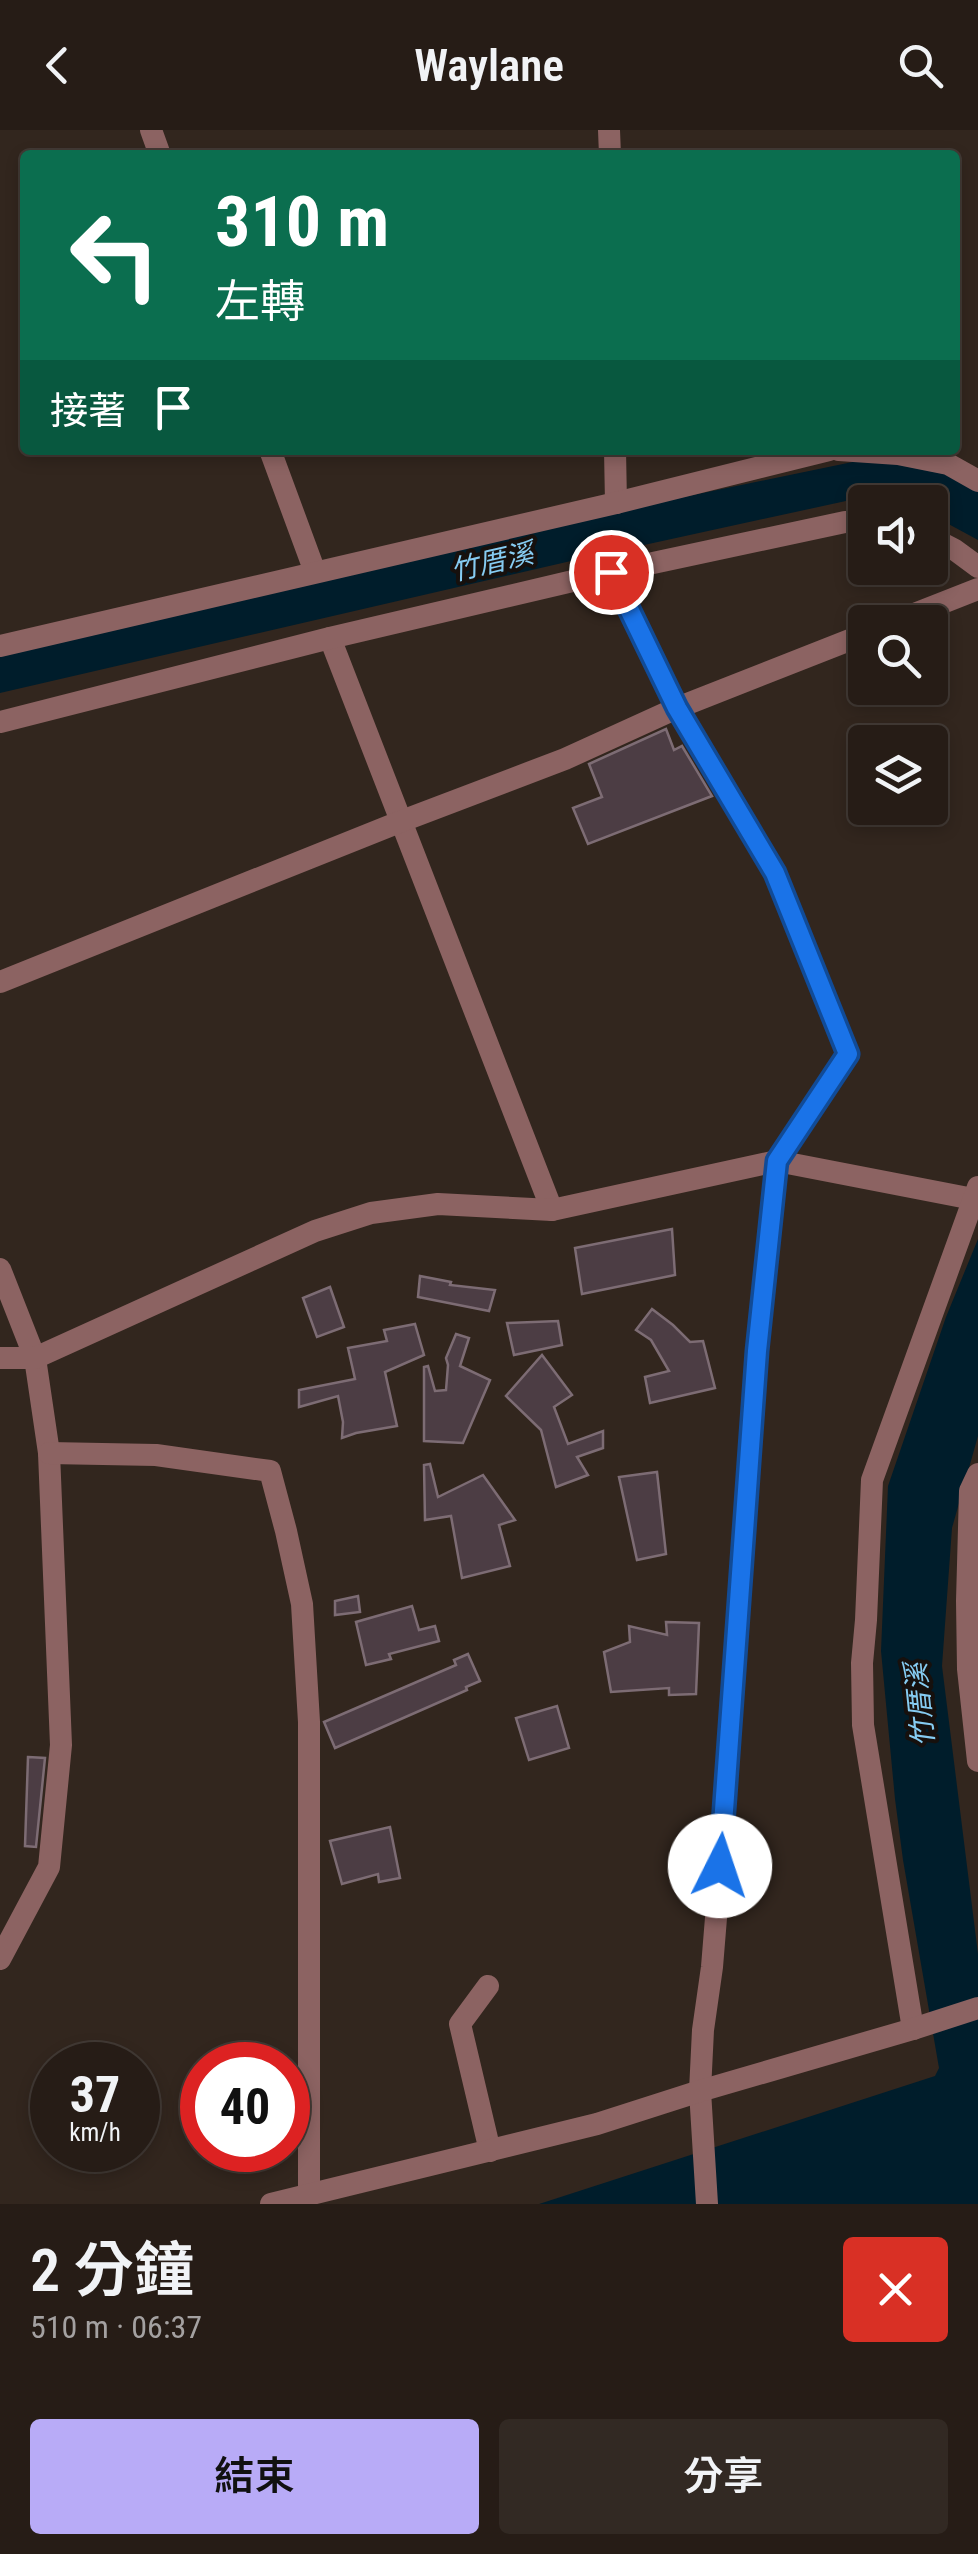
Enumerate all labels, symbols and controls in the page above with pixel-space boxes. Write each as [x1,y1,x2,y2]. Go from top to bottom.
icon: back [30,38,85,93]
icon: search [893,38,948,93]
text: Waylane [414,39,564,92]
text: 310 m [215,181,389,263]
icon: left [50,190,180,320]
text: 左轉 [215,275,305,328]
icon: arrive [146,380,201,435]
text: 接著 [50,389,126,433]
map controls [848,485,948,825]
button: sound [848,485,948,585]
pin [569,530,654,615]
water label: 竹厝溪 [447,536,541,588]
icon: arrive [584,545,639,600]
button: search [848,605,948,705]
button: layers [848,725,948,825]
water label: 竹厝溪 [899,1658,941,1749]
position arrow [668,1814,772,1918]
speed limit sign: 40 [180,2042,310,2172]
text: 37 [70,2066,120,2124]
text: km/h [69,2118,121,2147]
text: 2 分鐘 [30,2235,194,2306]
button: close [843,2237,948,2342]
text: 510 m · 06:37 [30,2308,202,2346]
button: 結束 [30,2419,479,2534]
button: 分享 [499,2419,948,2534]

